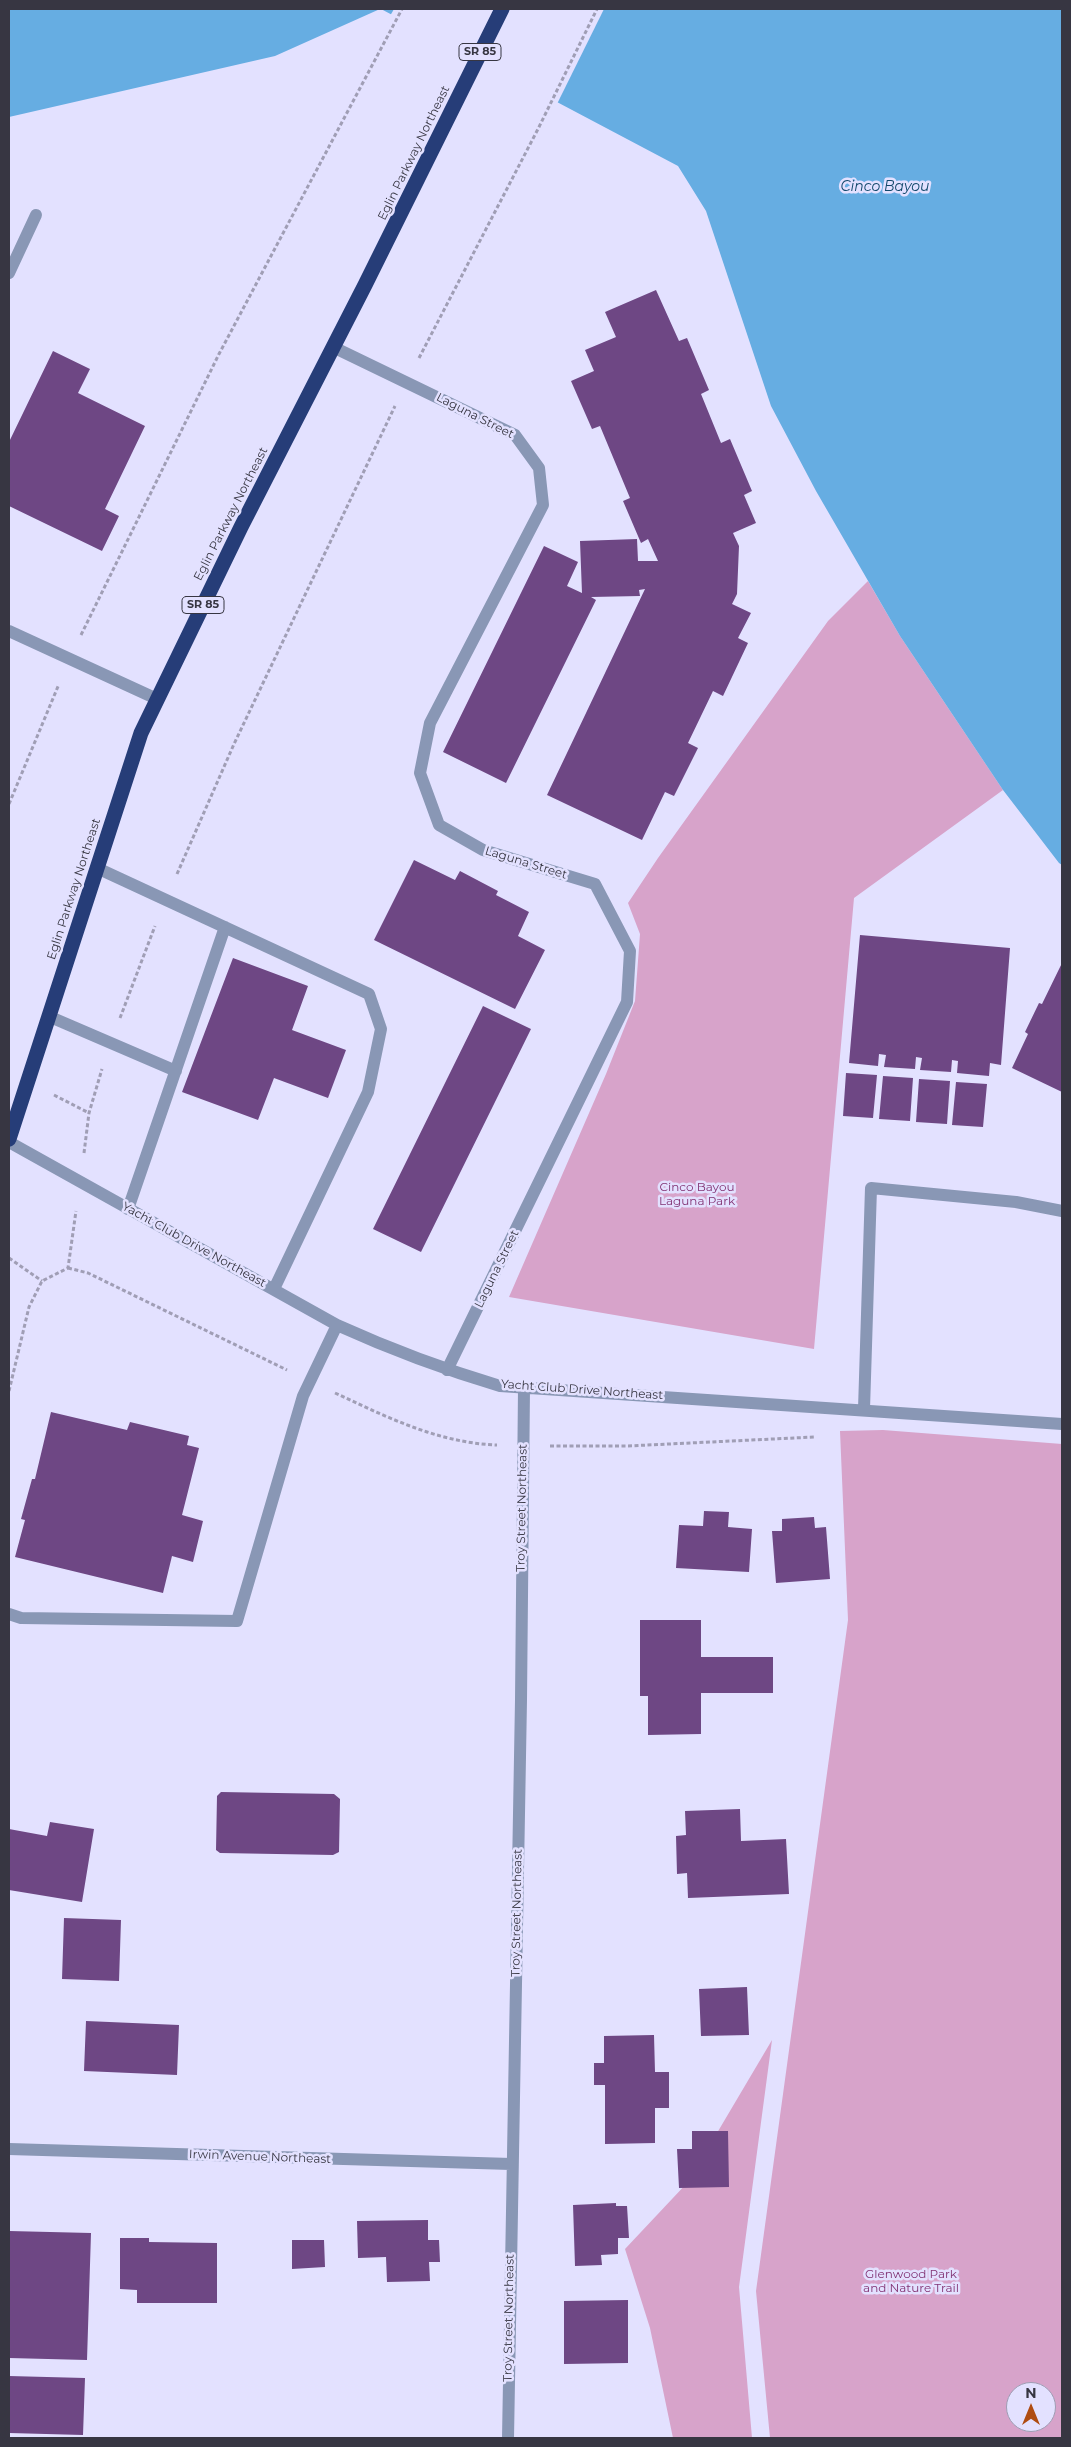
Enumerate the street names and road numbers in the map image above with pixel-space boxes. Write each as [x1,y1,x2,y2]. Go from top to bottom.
road number: SR 85 [459,44,501,61]
street label: Eglin Parkway Northeast [375,83,453,223]
street label: Laguna Street [434,390,516,442]
street label: Eglin Parkway Northeast [191,445,271,583]
road number: SR 85 [182,596,224,614]
street label: Eglin Parkway Northeast [44,816,104,962]
street label: Laguna Street [483,844,569,882]
street label: Yacht Club Drive Northeast [119,1199,269,1291]
street label: Laguna Street [472,1228,522,1310]
street label: Yacht Club Drive Northeast [500,1377,664,1403]
street label: Troy Street Northeast [514,1444,530,1572]
street label: Troy Street Northeast [509,1849,525,1977]
street label: Irwin Avenue Northeast [189,2147,331,2167]
street label: Troy Street Northeast [501,2254,517,2382]

